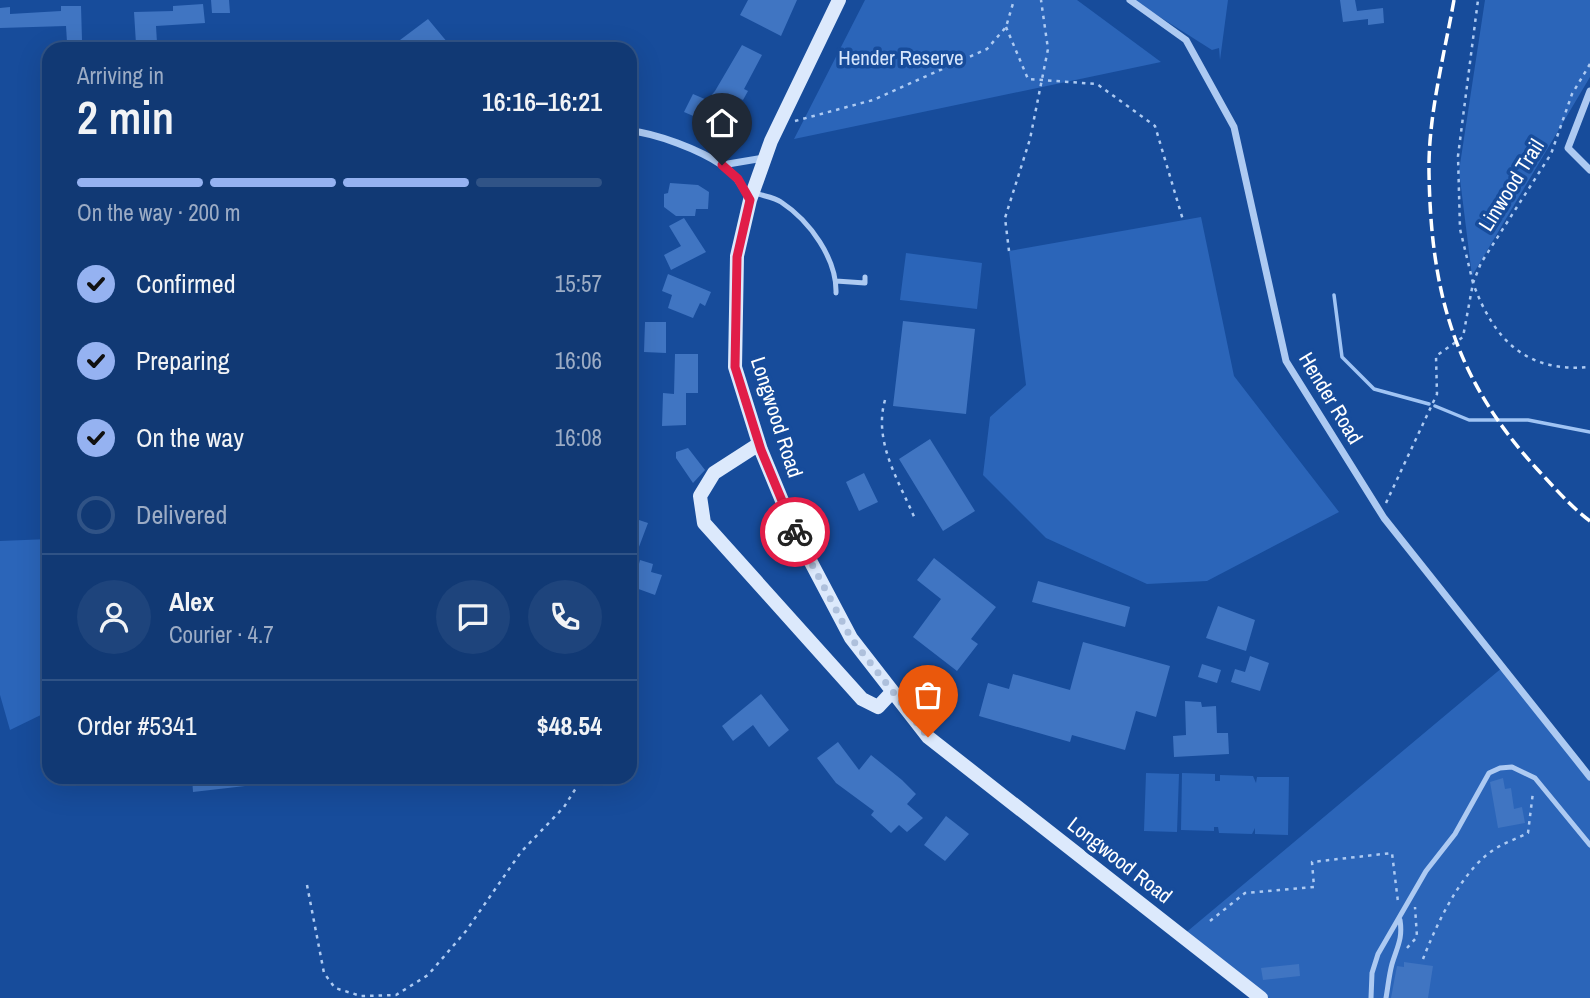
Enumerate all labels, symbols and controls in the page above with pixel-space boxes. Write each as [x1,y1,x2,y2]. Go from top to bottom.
park label: Hender Reserve [838,43,964,72]
text: Arriving in [77,60,164,91]
text: 16:16–16:21 [482,84,602,119]
text: 2 min [77,86,174,148]
pin [692,93,752,165]
icon: home [703,104,741,142]
street label: Linwood Trail [1471,133,1551,237]
text: On the way · 200 m [77,197,241,228]
icon: check [77,265,115,303]
text: Confirmed [136,266,236,301]
text: 15:57 [555,268,602,299]
icon: check [77,342,115,380]
text: Preparing [136,343,230,378]
text: 16:06 [555,345,602,376]
street label: Hender Road [1292,347,1370,449]
street label: Longwood Road [744,353,810,481]
icon: check [77,419,115,457]
text: On the way [136,420,244,455]
text: 16:08 [555,422,602,453]
text: Delivered [136,497,227,532]
courier [760,497,830,567]
icon: bike [776,513,814,551]
button: person [77,580,151,654]
button: chat [436,580,510,654]
button: phone [528,580,602,654]
text: Alex [169,584,214,619]
text: Courier · 4.7 [169,619,274,650]
pin [898,665,958,737]
icon: bag [909,676,947,714]
text: Order #5341 [77,708,197,743]
text: $48.54 [537,708,602,743]
street label: Longwood Road [1062,810,1178,910]

